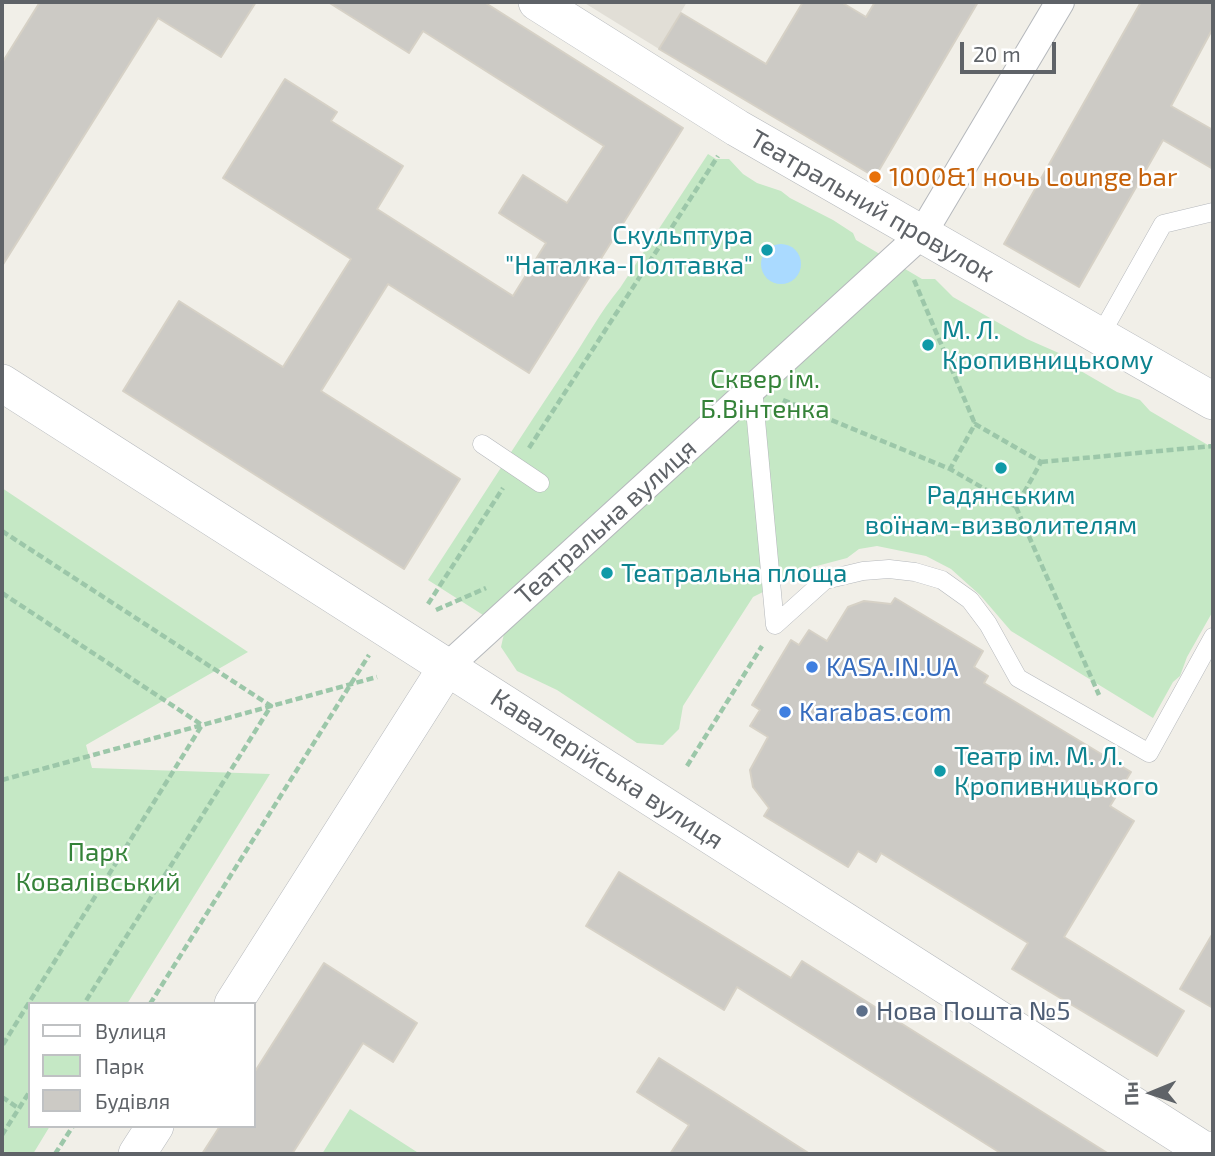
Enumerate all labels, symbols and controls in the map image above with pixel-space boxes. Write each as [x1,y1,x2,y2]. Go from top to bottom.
scale bar [963,28,1059,72]
text: 20 m [973,41,1021,66]
street label: Театральний провулок [744,123,1000,289]
place label: 1000&1 ночь Lounge bar [889,161,1177,193]
marker: 1000&1 ночь Lounge bar [867,169,883,185]
place label: Скульптура "Наталка-Полтавка" [505,219,753,280]
marker: Скульптура "Наталка-Полтавка" [759,242,775,258]
place label: М. Л. Кропивницькому [942,314,1153,376]
marker: М. Л. Кропивницькому [920,337,936,353]
park label: Сквер ім. Б.Вінтенка [700,363,830,424]
street label: Театральна вулиця [509,433,703,611]
marker: Радянським воїнам-визволителям [993,460,1009,476]
place label: Радянським воїнам-визволителям [865,479,1137,540]
place label: Театральна площа [621,557,847,589]
marker: Театральна площа [599,565,615,581]
place label: KASA.IN.UA [826,651,959,683]
marker: KASA.IN.UA [804,659,820,675]
street label: Кавалерійська вулиця [485,682,729,856]
place label: Karabas.com [799,696,952,728]
marker: Karabas.com [777,704,793,720]
place label: Театр ім. М. Л. Кропивницького [954,740,1159,802]
marker: Театр ім. М. Л. Кропивницького [932,763,948,779]
park label: Парк Ковалівський [15,836,181,898]
place label: Нова Пошта №5 [876,995,1071,1027]
legend [28,1002,256,1128]
marker: Нова Пошта №5 [854,1003,870,1019]
text: Вулиця [95,1018,166,1043]
text: Парк [95,1053,144,1078]
north arrow [1117,1058,1187,1128]
text: Пн [1119,1081,1142,1106]
text: Будівля [95,1088,170,1113]

